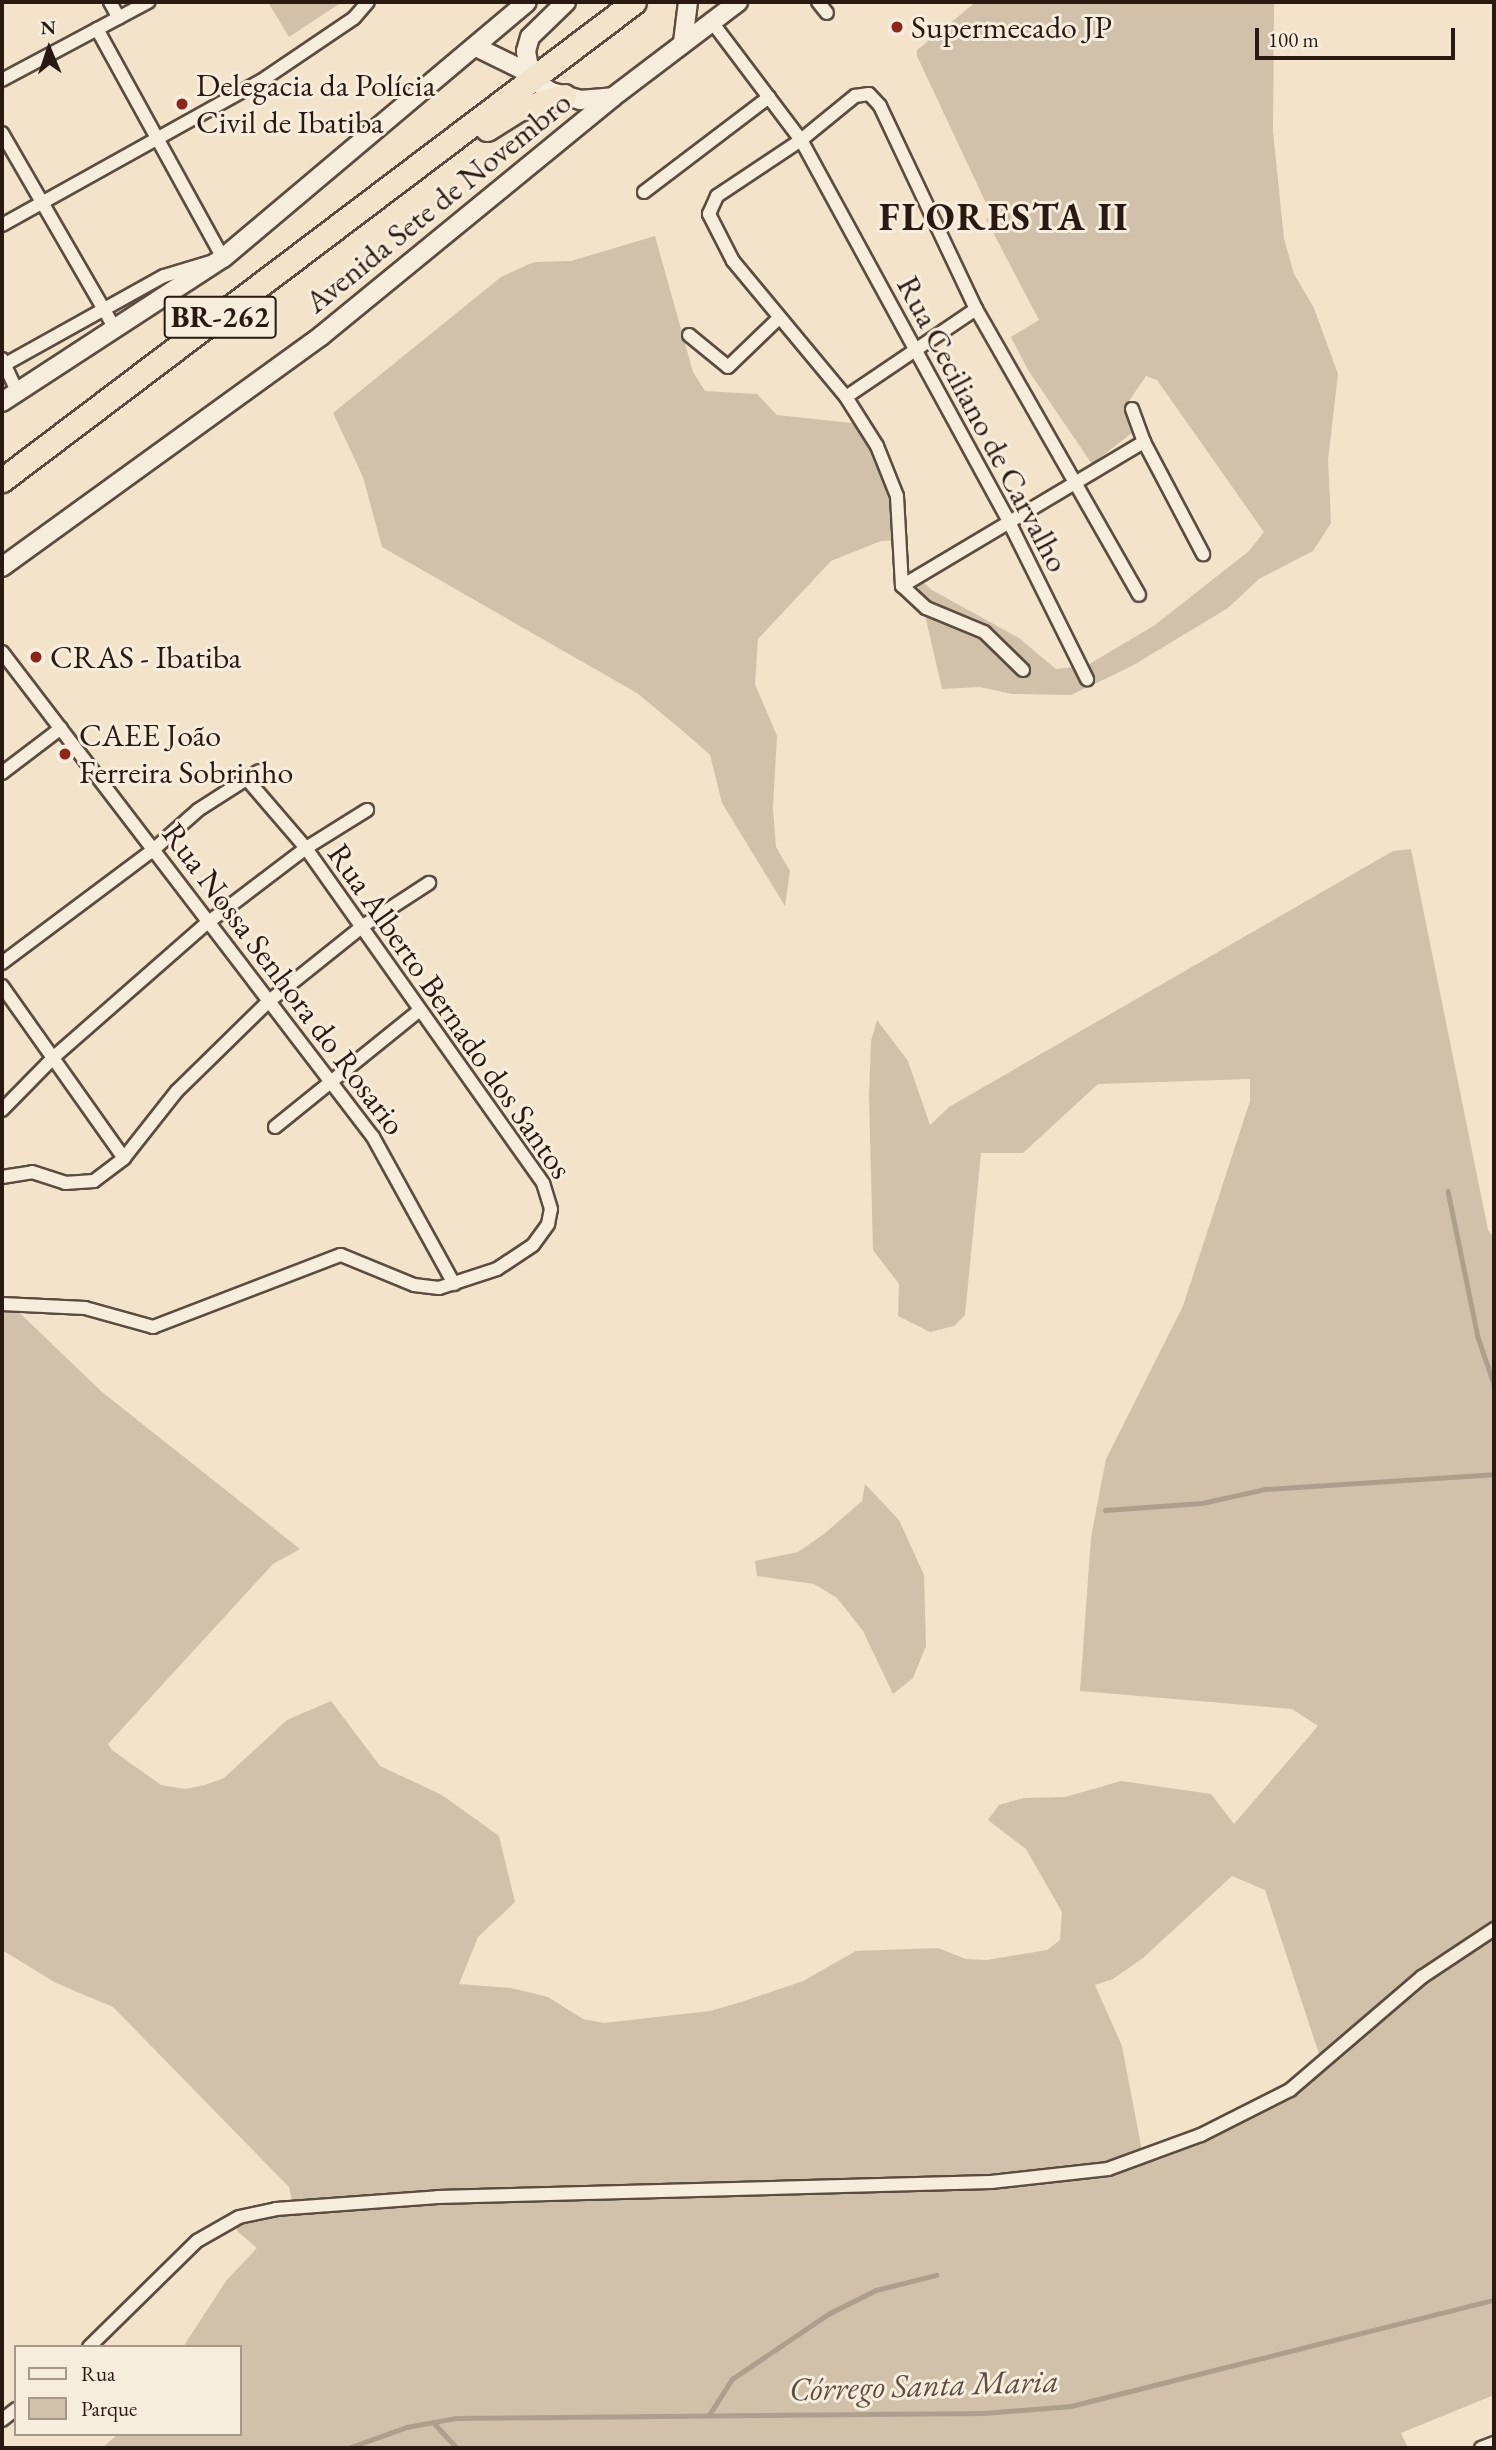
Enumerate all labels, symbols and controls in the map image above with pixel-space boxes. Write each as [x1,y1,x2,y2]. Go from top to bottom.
place label: Supermecado JP [911,8,1112,46]
north arrow [14,14,84,84]
scale bar [1258,14,1458,58]
text: N [40,15,56,40]
marker: Supermecado JP [889,19,905,35]
text: 100 m [1268,26,1319,53]
place label: Delegacia da Polícia Civil de Ibatiba [196,67,435,142]
street label: Avenida Sete de Novembro [297,83,579,321]
marker: Delegacia da Polícia Civil de Ibatiba [174,96,190,112]
district label: FLORESTA II [880,194,1128,240]
street label: Rua Ceciliano de Carvalho [889,269,1077,579]
road number: BR-262 [162,290,278,344]
place label: CRAS - Ibatiba [50,638,241,676]
marker: CRAS - Ibatiba [28,649,44,665]
place label: CAEE João Ferreira Sobrinho [79,717,293,792]
marker: CAEE João Ferreira Sobrinho [57,746,73,762]
street label: Rua Nossa Senhora do Rosario [154,815,414,1143]
street label: Rua Alberto Bernado dos Santos [320,836,580,1186]
legend [14,2345,242,2436]
text: Rua [81,2360,115,2387]
water label: Córrego Santa Maria [788,2361,1060,2409]
text: Parque [81,2395,137,2422]

